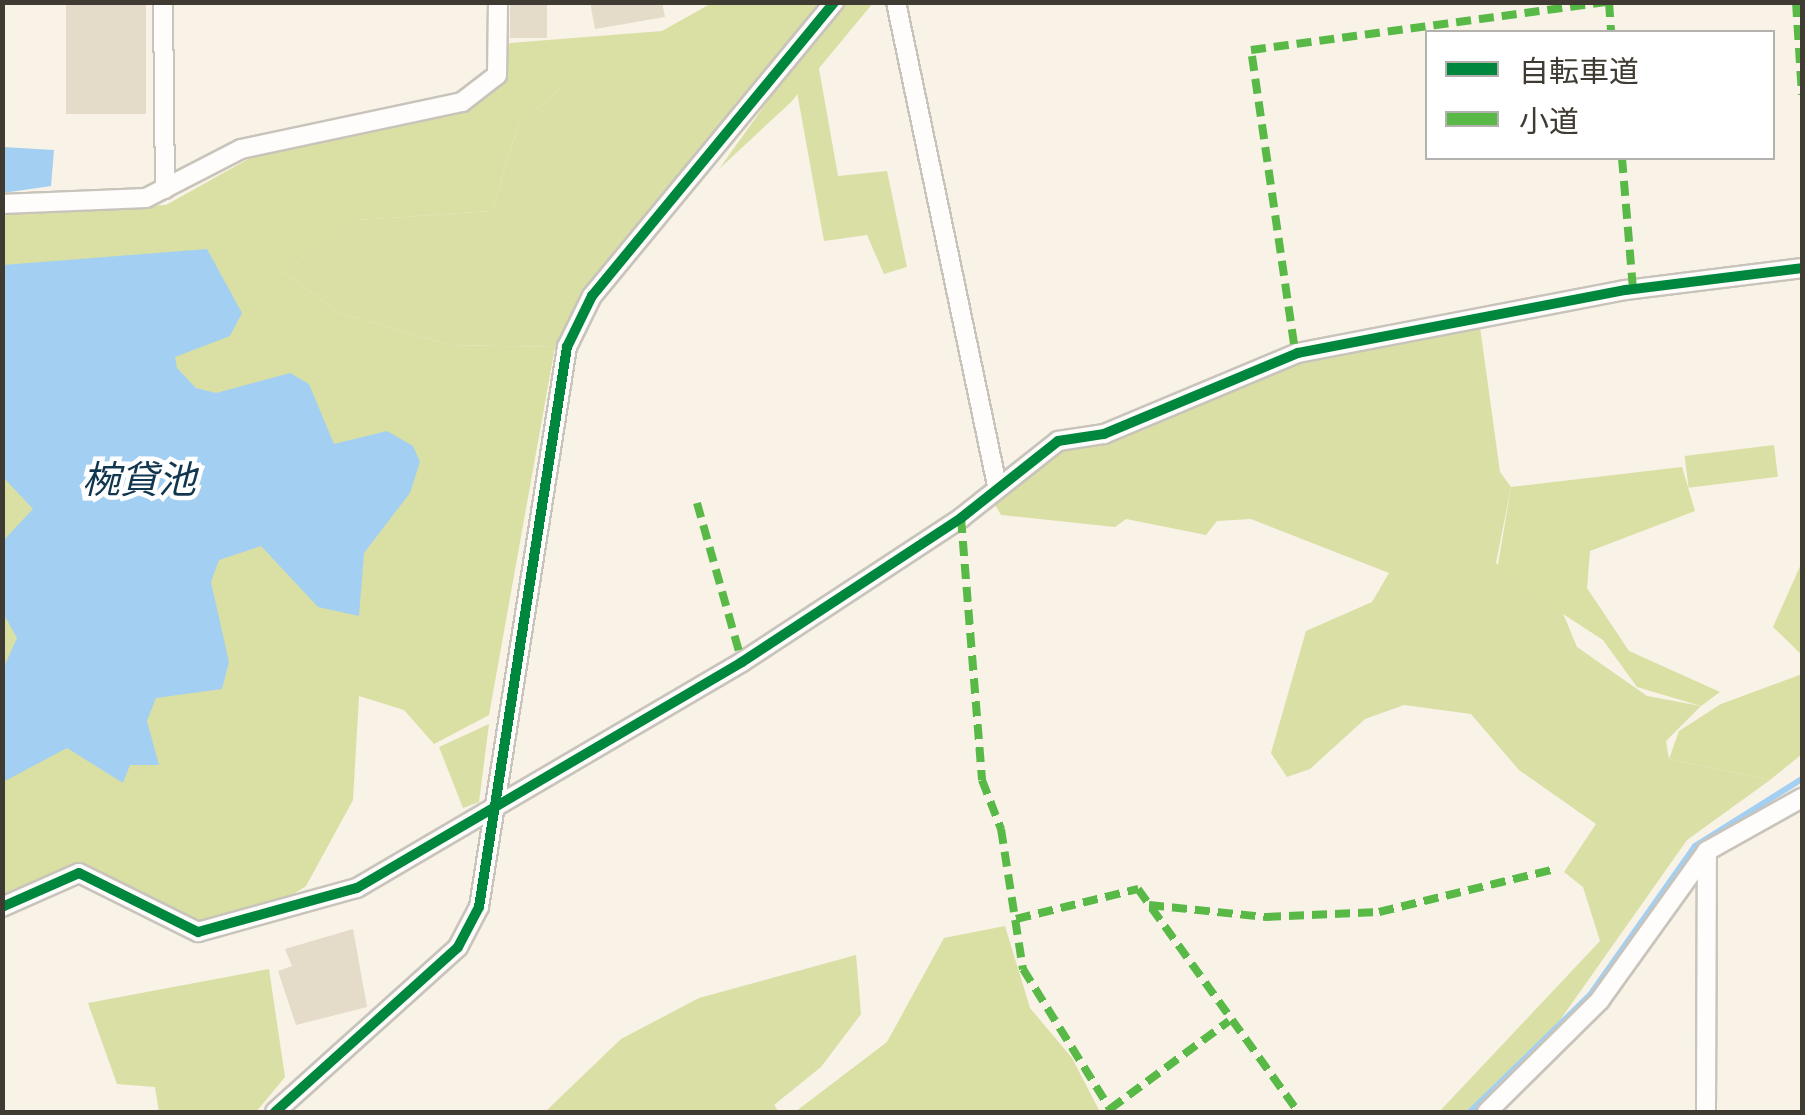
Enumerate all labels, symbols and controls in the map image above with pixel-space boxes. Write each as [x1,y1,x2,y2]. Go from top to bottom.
legend [1425,30,1775,160]
text: 自転車道 [1519,54,1639,90]
text: 小道 [1519,104,1579,140]
water label: 椀貸池 [82,458,196,504]

